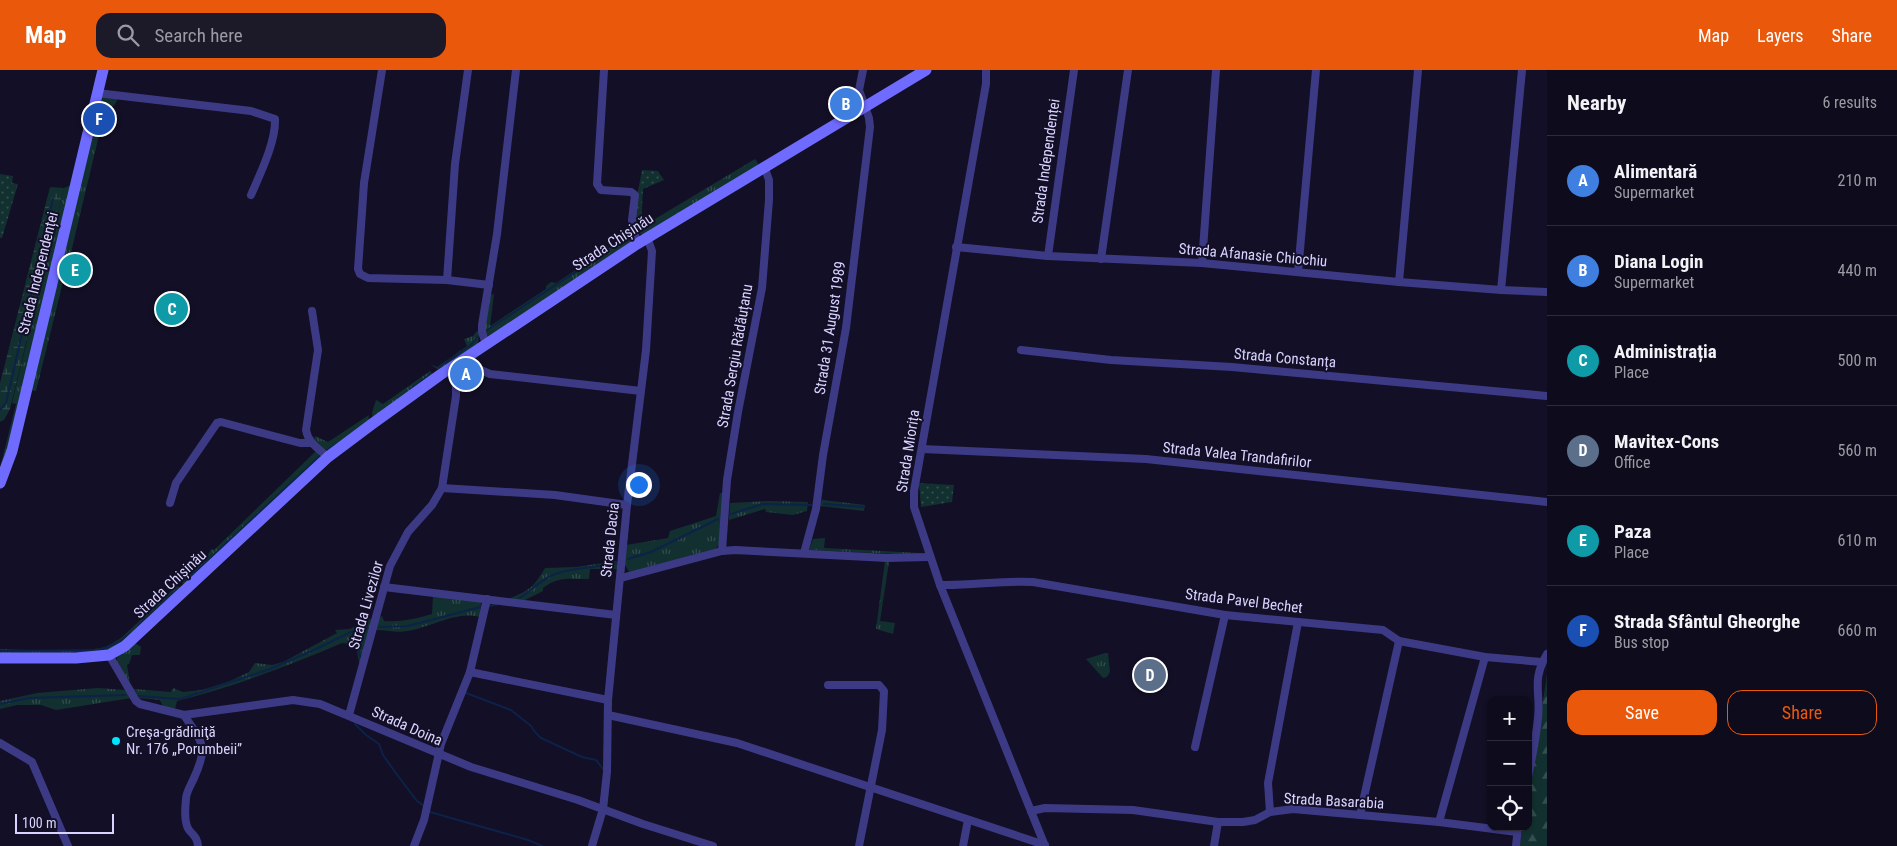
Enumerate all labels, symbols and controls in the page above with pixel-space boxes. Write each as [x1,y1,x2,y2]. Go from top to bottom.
search box [96,13,446,58]
text: Map [25,21,66,49]
icon: search [114,21,142,49]
text: Search here [154,24,243,47]
text: Map [1698,25,1729,46]
text: Layers [1757,25,1804,46]
text: Share [1832,25,1872,46]
pin: B [830,85,862,123]
text: Nearby [1567,91,1626,115]
text: 6 results [1822,93,1877,112]
street label: Strada Independenței [1028,98,1064,224]
pin: F [83,100,115,138]
text: Alimentară [1614,160,1697,183]
text: A [1578,171,1588,190]
text: 210 m [1838,171,1877,190]
text: Supermarket [1614,183,1694,202]
street label: Strada Chișinău [569,209,657,275]
street label: Strada Independenței [14,210,62,336]
street label: Strada Afanasie Chiochiu [1178,240,1328,270]
text: Diana Login [1614,250,1703,273]
pin: E [59,251,91,289]
street label: Strada 31 August 1989 [811,260,849,396]
text: B [1579,261,1587,280]
text: 440 m [1838,261,1877,280]
text: Supermarket [1614,273,1694,292]
street label: Strada Sergiu Rădăuțanu [713,283,757,429]
pin: C [156,290,188,328]
text: Administrația [1614,340,1717,363]
street label: Strada Constanța [1233,345,1337,371]
text: C [1578,351,1588,370]
text: 500 m [1838,351,1877,370]
pin: A [450,355,482,393]
text: Place [1614,363,1649,382]
street label: Strada Miorița [893,408,923,494]
text: Mavitex-Cons [1614,430,1719,453]
street label: Strada Valea Trandafirilor [1162,438,1313,472]
text: D [1578,441,1588,460]
text: 560 m [1838,441,1877,460]
text: Office [1614,453,1650,472]
your location [626,472,652,498]
street label: Strada Dacia [597,502,623,578]
text: Paza [1614,520,1651,543]
text: E [1579,531,1587,550]
text: 610 m [1838,531,1877,550]
text: Place [1614,543,1649,562]
street label: Strada Chișinău [130,546,210,622]
street label: Strada Livezilor [345,558,387,651]
street label: Strada Pavel Bechet [1184,585,1304,617]
text: Strada Sfântul Gheorghe [1614,610,1800,633]
text: F [1579,621,1587,640]
text: 660 m [1838,621,1877,640]
text: Bus stop [1614,633,1669,652]
pin: D [1134,656,1166,694]
button: Save [1567,690,1717,735]
button: Share [1727,690,1877,735]
map controls [1487,696,1532,831]
button: + [1487,696,1532,741]
street label: Strada Doina [369,702,445,750]
place label: Creşa-grădiniţă Nr. 176 „Porumbeii” [126,723,242,758]
marker: Creşa-grădiniţă Nr. 176 „Porumbeii” [110,735,122,747]
button: − [1487,741,1532,786]
button: locate [1487,786,1532,831]
street label: Strada Basarabia [1283,789,1385,813]
scale bar [15,811,114,834]
text: 100 m [22,815,57,831]

